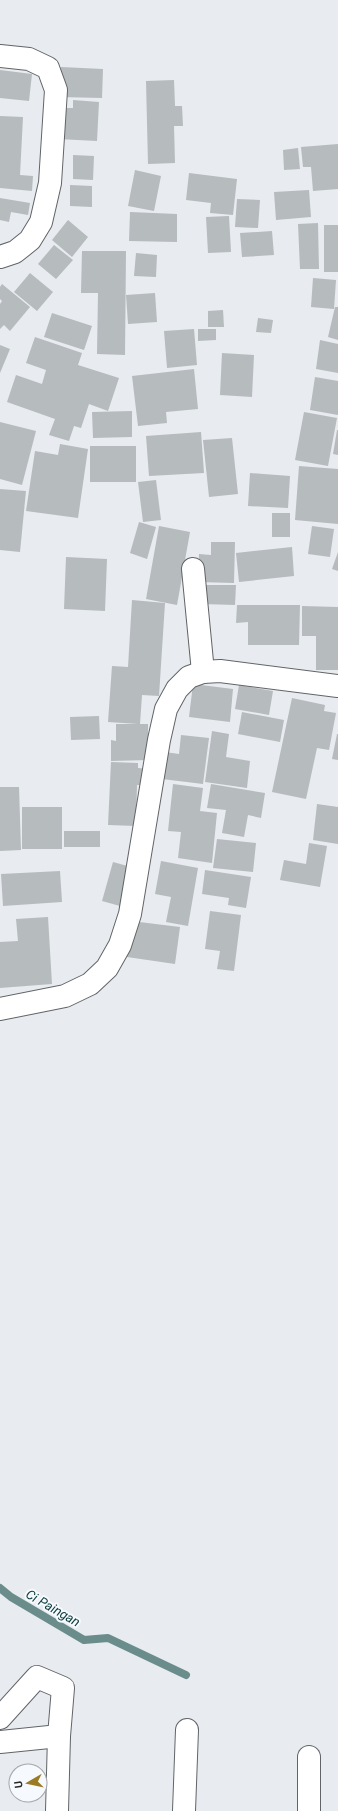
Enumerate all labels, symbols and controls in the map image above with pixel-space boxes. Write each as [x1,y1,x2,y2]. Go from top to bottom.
water label: Ci Paingan [23,1586,83,1630]
north arrow [8,1763,48,1803]
text: U [12,1780,26,1789]

